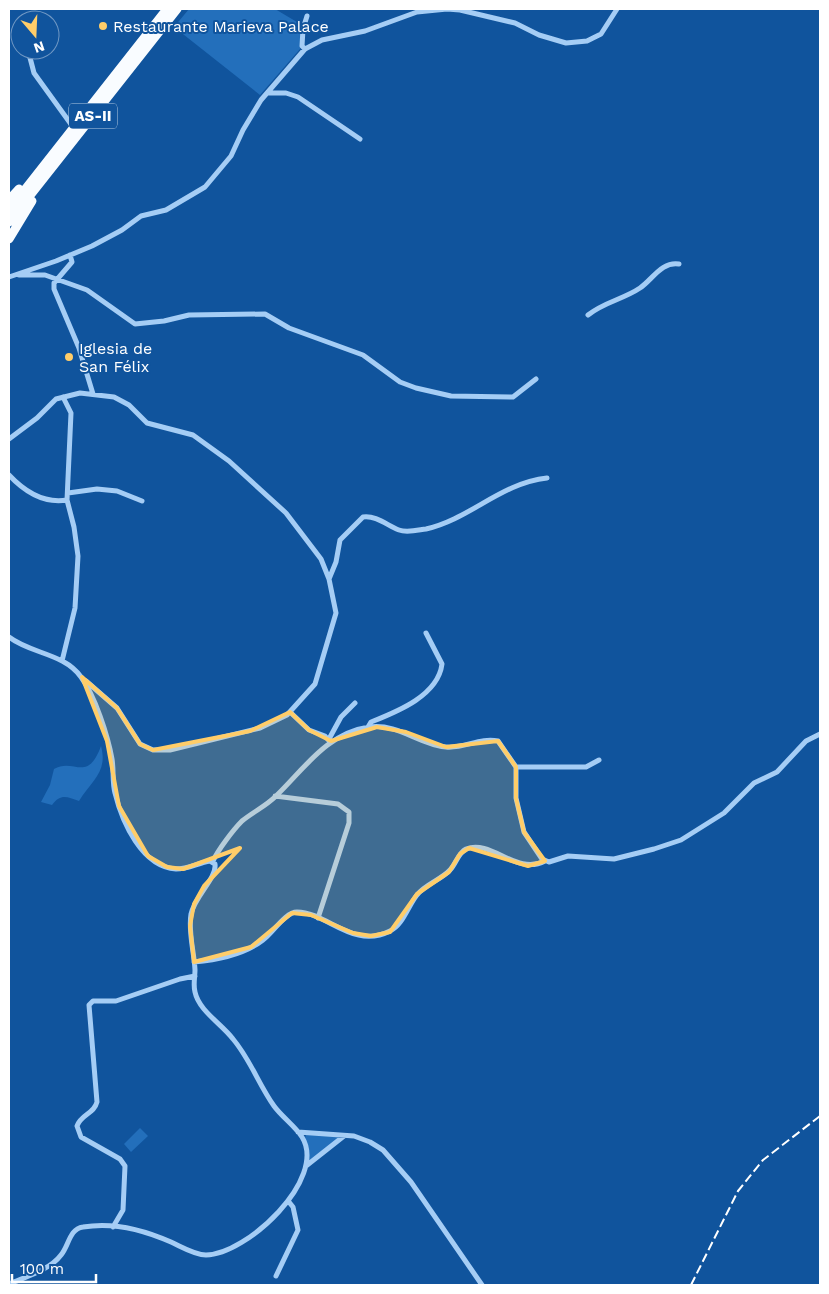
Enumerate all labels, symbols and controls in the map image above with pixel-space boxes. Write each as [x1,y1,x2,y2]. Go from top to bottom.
north arrow [10,10,60,60]
place label: Restaurante Marieva Palace [113,17,329,36]
marker: Restaurante Marieva Palace [97,20,109,32]
text: N [32,38,47,57]
road number: AS-II [69,104,117,128]
place label: Iglesia de San Félix [79,339,152,376]
marker: Iglesia de San Félix [63,351,75,363]
scale bar [12,1252,96,1284]
text: 100 m [20,1260,64,1278]

